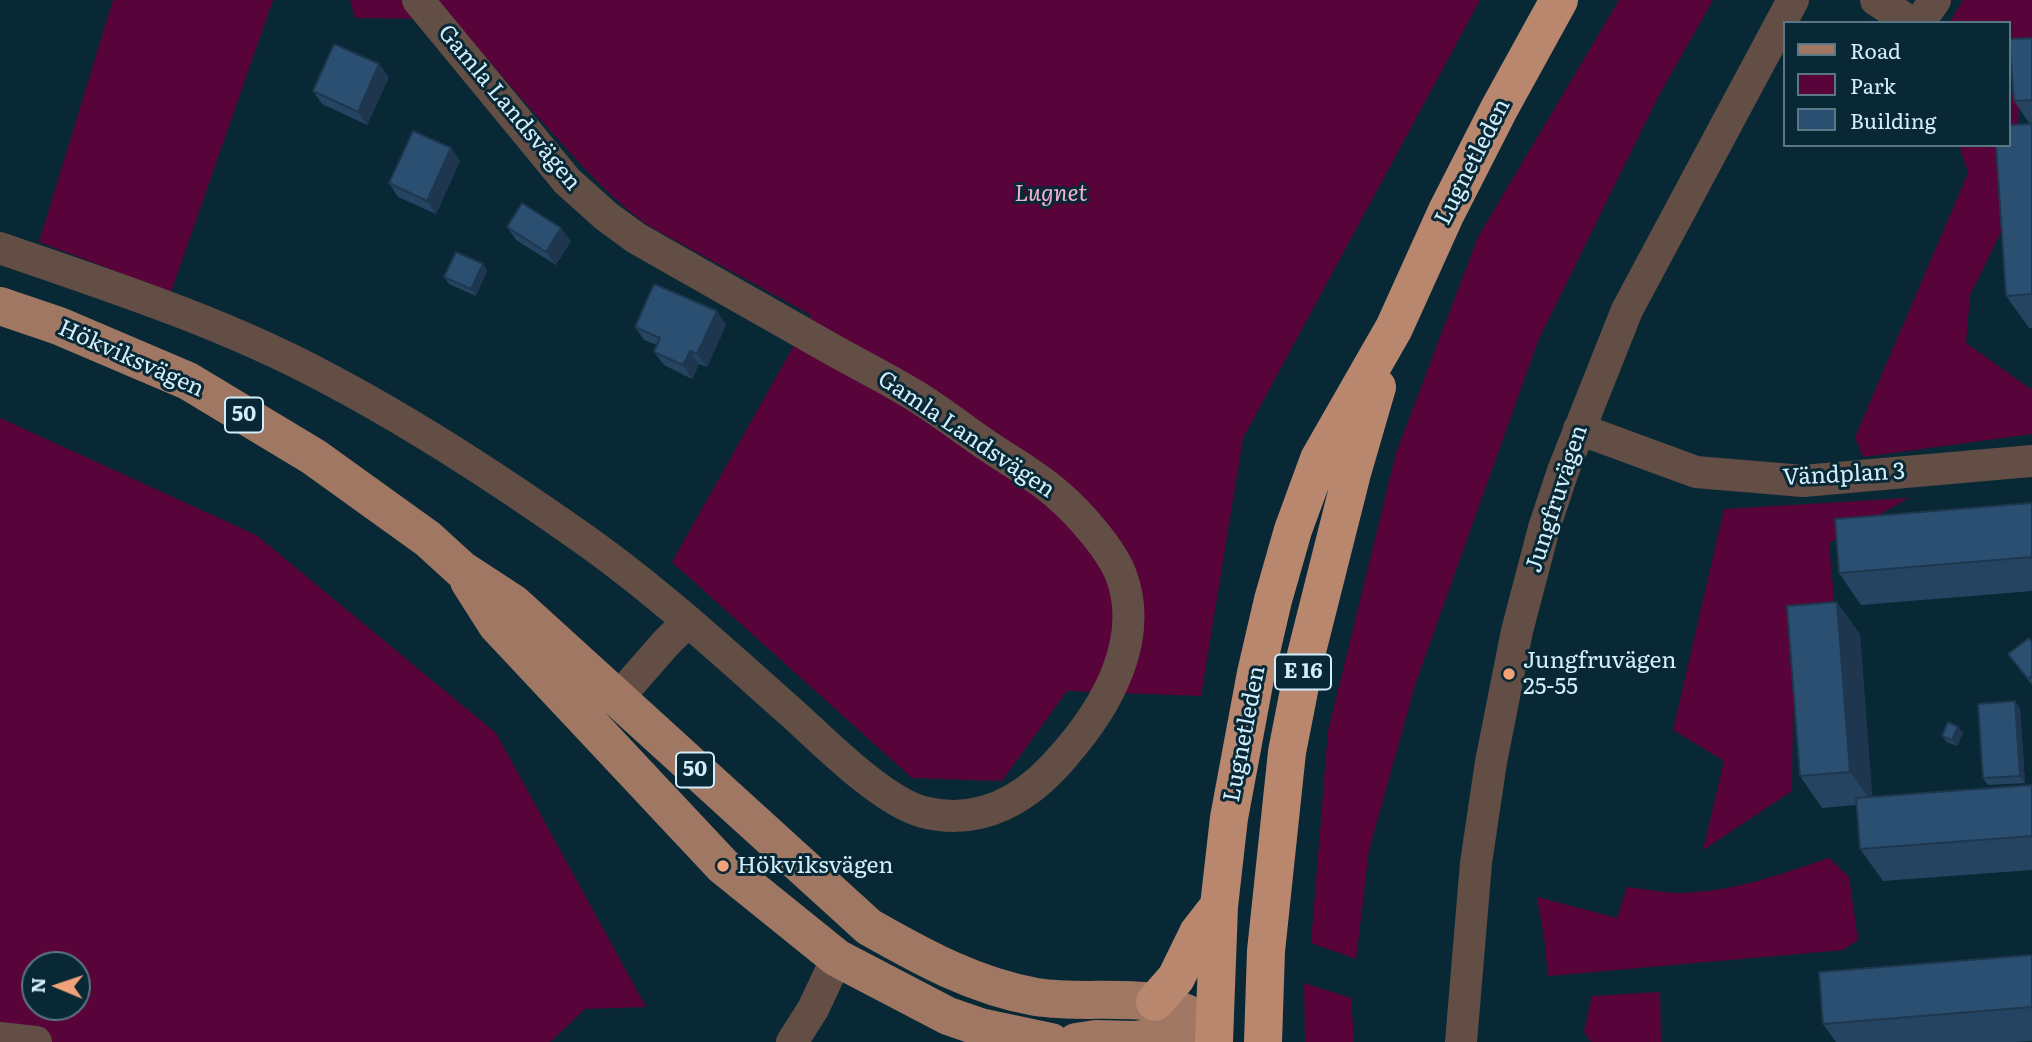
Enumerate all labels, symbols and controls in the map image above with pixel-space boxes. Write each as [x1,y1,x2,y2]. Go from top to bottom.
street label: Gamla Landsvägen [432,20,586,196]
legend [1784,21,2011,147]
text: Road [1850,34,1901,65]
text: Park [1850,69,1896,100]
street label: Lugnetleden [1429,94,1517,230]
text: Building [1850,104,1936,135]
park label: Lugnet [1015,180,1087,208]
street label: Hökviksvägen [54,315,208,403]
street label: Gamla Landsvägen [872,366,1060,504]
road number: 50 [225,398,263,432]
street label: Jungfruvägen [1520,422,1594,576]
street label: Vändplan 3 [1782,458,1906,492]
place label: Jungfruvägen 25-55 [1523,647,1676,701]
road number: E 16 [1275,654,1331,690]
street label: Lugnetleden [1218,664,1272,804]
marker: Jungfruvägen 25-55 [1501,666,1517,682]
road number: 50 [676,752,714,788]
place label: Hökviksvägen [737,852,894,880]
marker: Hökviksvägen [715,858,731,874]
north arrow [21,951,91,1021]
text: N [23,977,51,994]

